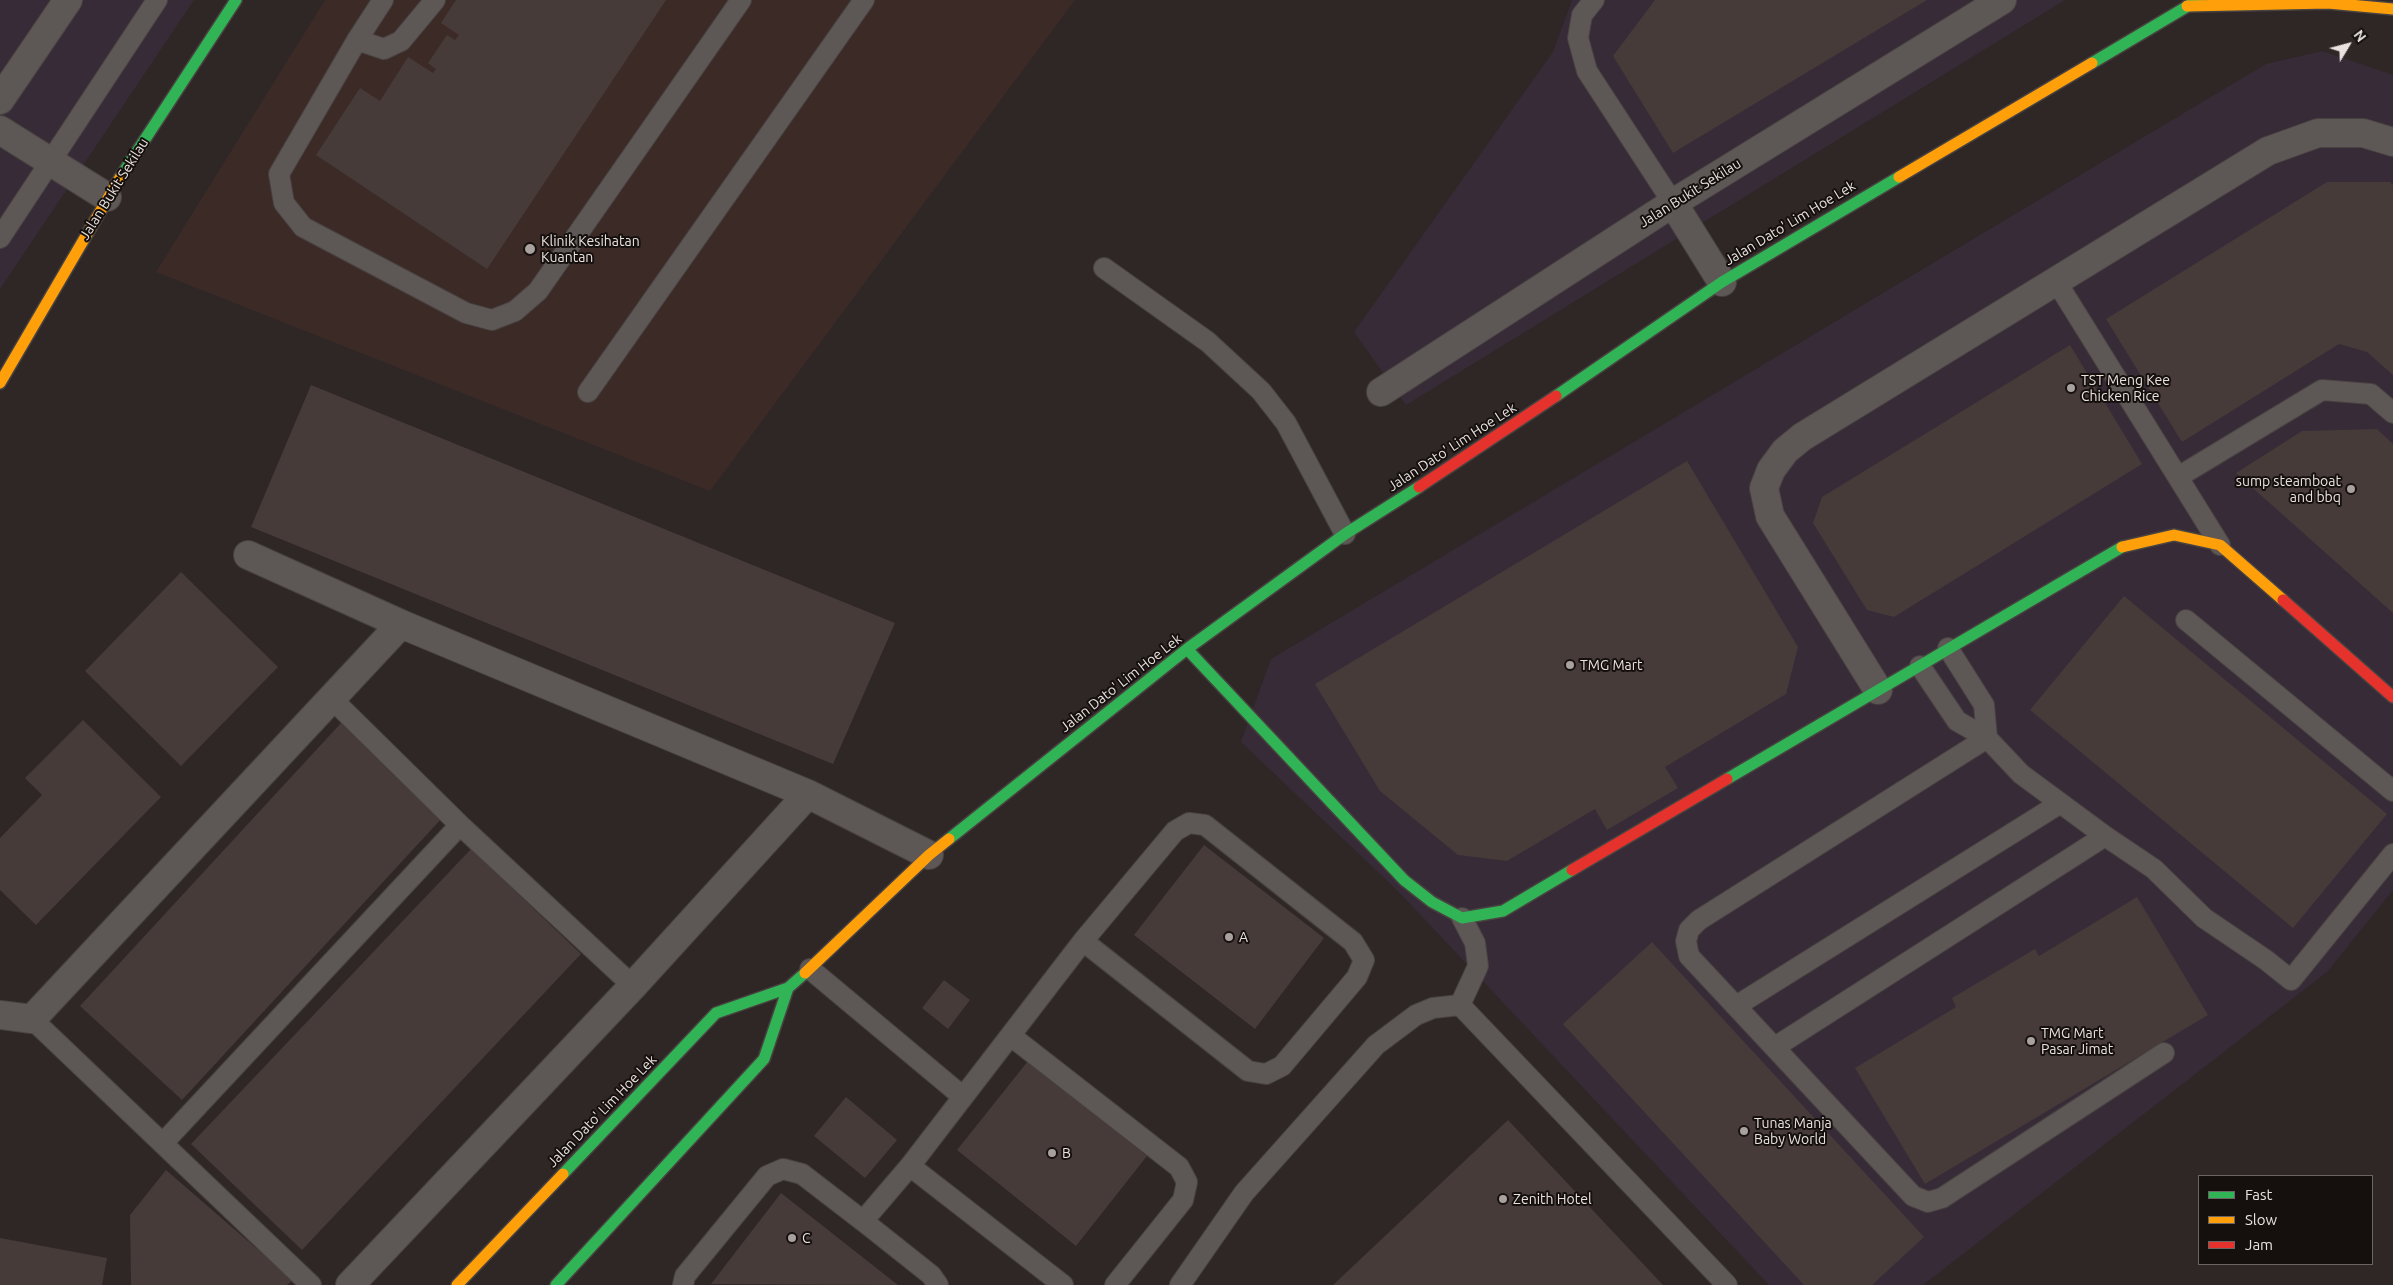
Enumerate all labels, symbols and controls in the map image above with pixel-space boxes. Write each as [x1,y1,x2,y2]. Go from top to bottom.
north arrow [2323,20,2373,70]
text: N [2350,27,2370,45]
street label: Jalan Bukit Sekilau [76,135,152,243]
street label: Jalan Bukit Sekilau [1636,155,1744,231]
street label: Jalan Dato' Lim Hoe Lek [1721,177,1859,269]
place label: Klinik Kesihatan Kuantan [541,233,640,266]
marker: Klinik Kesihatan Kuantan [523,242,537,256]
place label: TST Meng Kee Chicken Rice [2081,372,2170,404]
marker: TST Meng Kee Chicken Rice [2065,382,2077,394]
street label: Jalan Dato' Lim Hoe Lek [1385,399,1519,495]
place label: sump steamboat and bbq [2236,473,2341,506]
marker: sump steamboat and bbq [2345,483,2357,495]
street label: Jalan Dato' Lim Hoe Lek [1057,630,1185,736]
place label: TMG Mart [1580,657,1643,673]
marker: TMG Mart [1564,659,1576,671]
place label: A [1239,929,1248,945]
marker: A [1223,931,1235,943]
place label: TMG Mart Pasar Jimat [2041,1025,2113,1058]
marker: TMG Mart Pasar Jimat [2025,1035,2037,1047]
street label: Jalan Dato' Lim Hoe Lek [544,1051,660,1171]
place label: Tunas Manja Baby World [1754,1115,1832,1148]
marker: Tunas Manja Baby World [1738,1125,1750,1137]
place label: B [1062,1145,1071,1161]
marker: B [1046,1147,1058,1159]
legend [2198,1175,2373,1265]
text: Fast [2245,1186,2272,1203]
place label: Zenith Hotel [1513,1191,1592,1207]
marker: Zenith Hotel [1497,1193,1509,1205]
text: Slow [2245,1211,2277,1228]
place label: C [802,1230,811,1246]
marker: C [786,1232,798,1244]
text: Jam [2245,1236,2273,1253]

